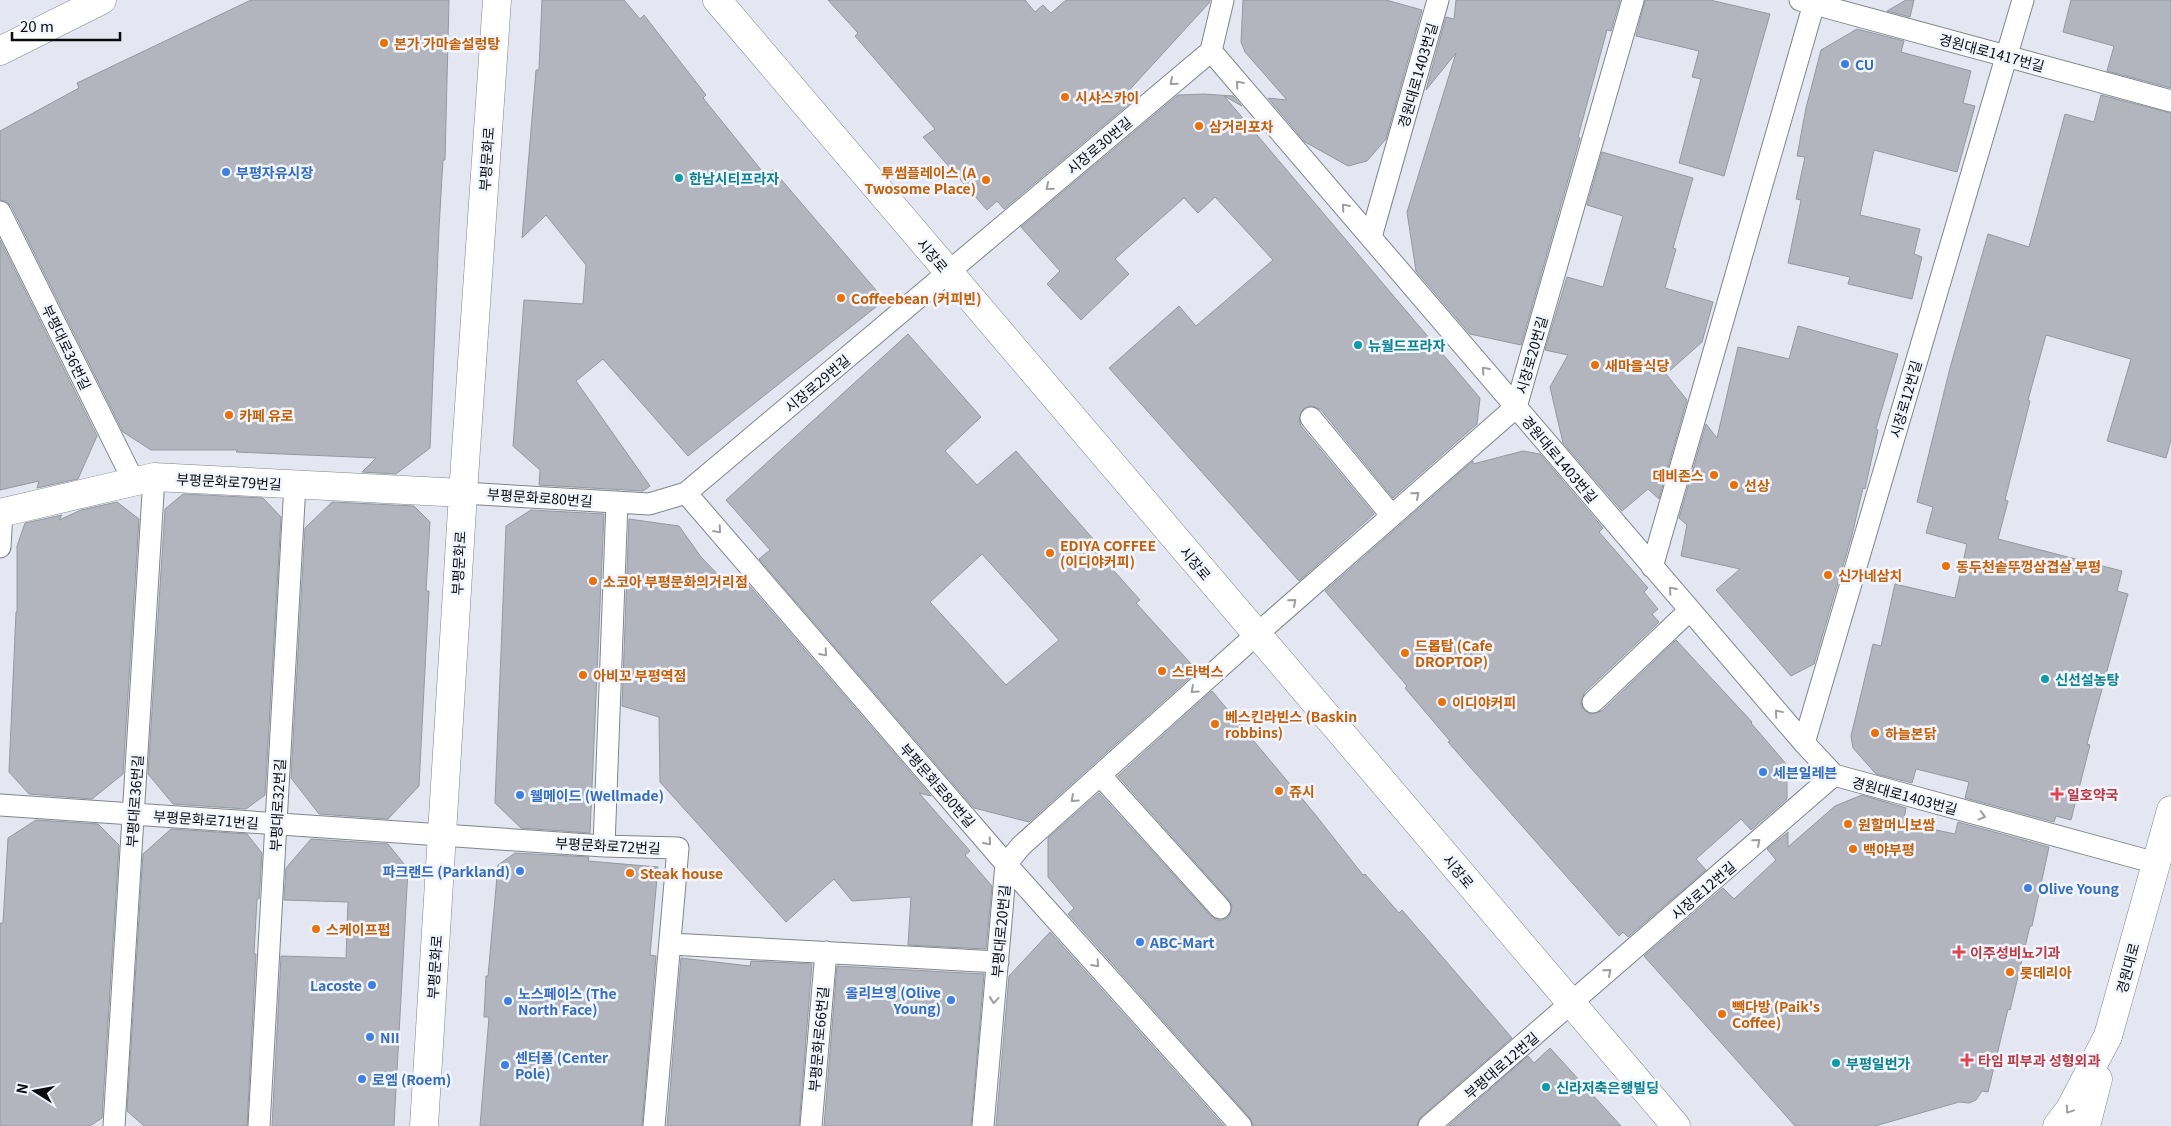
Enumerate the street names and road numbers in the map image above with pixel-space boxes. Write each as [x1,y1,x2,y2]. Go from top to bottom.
street label: 경원대로1403번길 [1392,20,1442,130]
street label: 경원대로1417번길 [1937,28,2047,76]
street label: 시장로30번길 [1062,112,1136,178]
street label: 부평문화로 [474,126,498,192]
street label: 시장로 [913,234,953,276]
street label: 부평대로36번길 [38,301,96,393]
street label: 시장로20번길 [1510,314,1552,396]
street label: 시장로29번길 [780,350,854,416]
street label: 시장로12번길 [1884,358,1926,440]
street label: 경원대로1403번길 [1518,411,1602,507]
street label: 부평문화로79번길 [176,468,282,494]
street label: 부평문화로80번길 [487,483,593,511]
street label: 부평문화로 [446,530,470,596]
street label: 시장로 [1176,542,1216,584]
street label: 부평문화로80번길 [896,739,980,831]
street label: 부평대로36번길 [121,754,147,848]
street label: 부평대로32번길 [265,758,289,852]
street label: 경원대로1403번길 [1850,771,1960,819]
street label: 부평문화로71번길 [153,805,259,833]
street label: 부평문화로72번길 [555,832,661,858]
street label: 시장로 [1439,850,1479,892]
street label: 시장로12번길 [1666,856,1740,924]
street label: 부평대로20번길 [986,884,1014,978]
street label: 부평문화로 [422,934,446,1000]
street label: 경원대로 [2111,940,2143,995]
street label: 부평문화로66번길 [803,985,833,1093]
street label: 부평대로12번길 [1459,1027,1543,1103]

